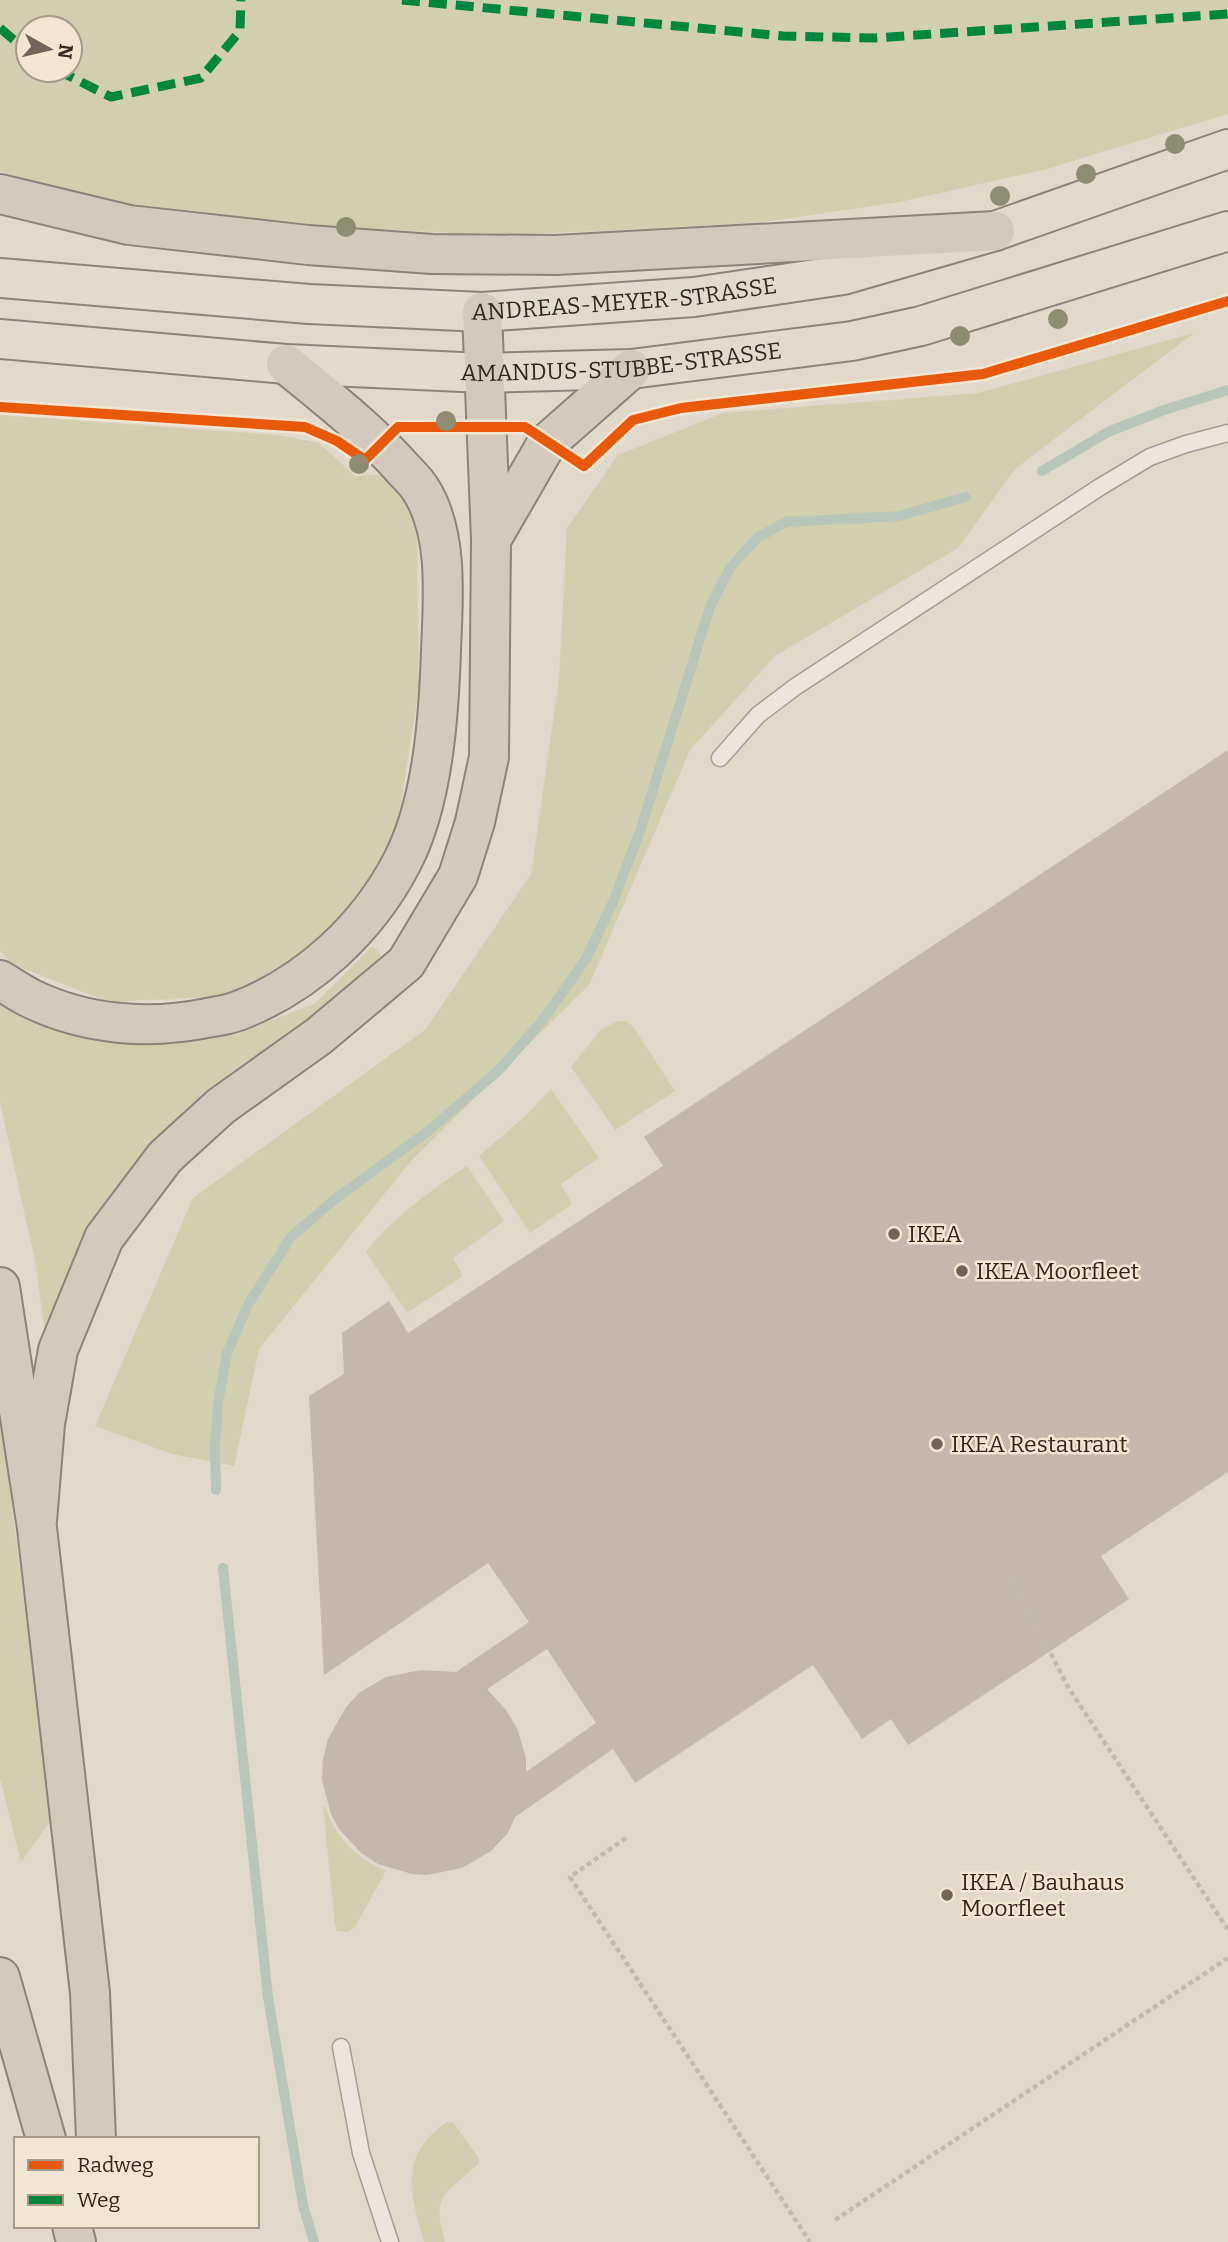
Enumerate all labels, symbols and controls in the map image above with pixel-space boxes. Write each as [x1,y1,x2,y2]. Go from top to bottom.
north arrow [14,14,84,84]
text: N [53,42,78,60]
street label: ANDREAS-MEYER-STRASSE [471,271,778,326]
street label: AMANDUS-STUBBE-STRASSE [460,336,783,387]
place label: IKEA [908,1220,963,1248]
marker: IKEA [886,1226,902,1242]
place label: IKEA Moorfleet [976,1257,1139,1285]
marker: IKEA Moorfleet [954,1263,970,1279]
place label: IKEA Restaurant [951,1430,1128,1458]
marker: IKEA Restaurant [929,1436,945,1452]
place label: IKEA / Bauhaus Moorfleet [961,1868,1125,1922]
marker: IKEA / Bauhaus Moorfleet [939,1887,955,1903]
legend [14,2137,259,2228]
text: Radweg [77,2152,154,2178]
text: Weg [77,2187,120,2213]

